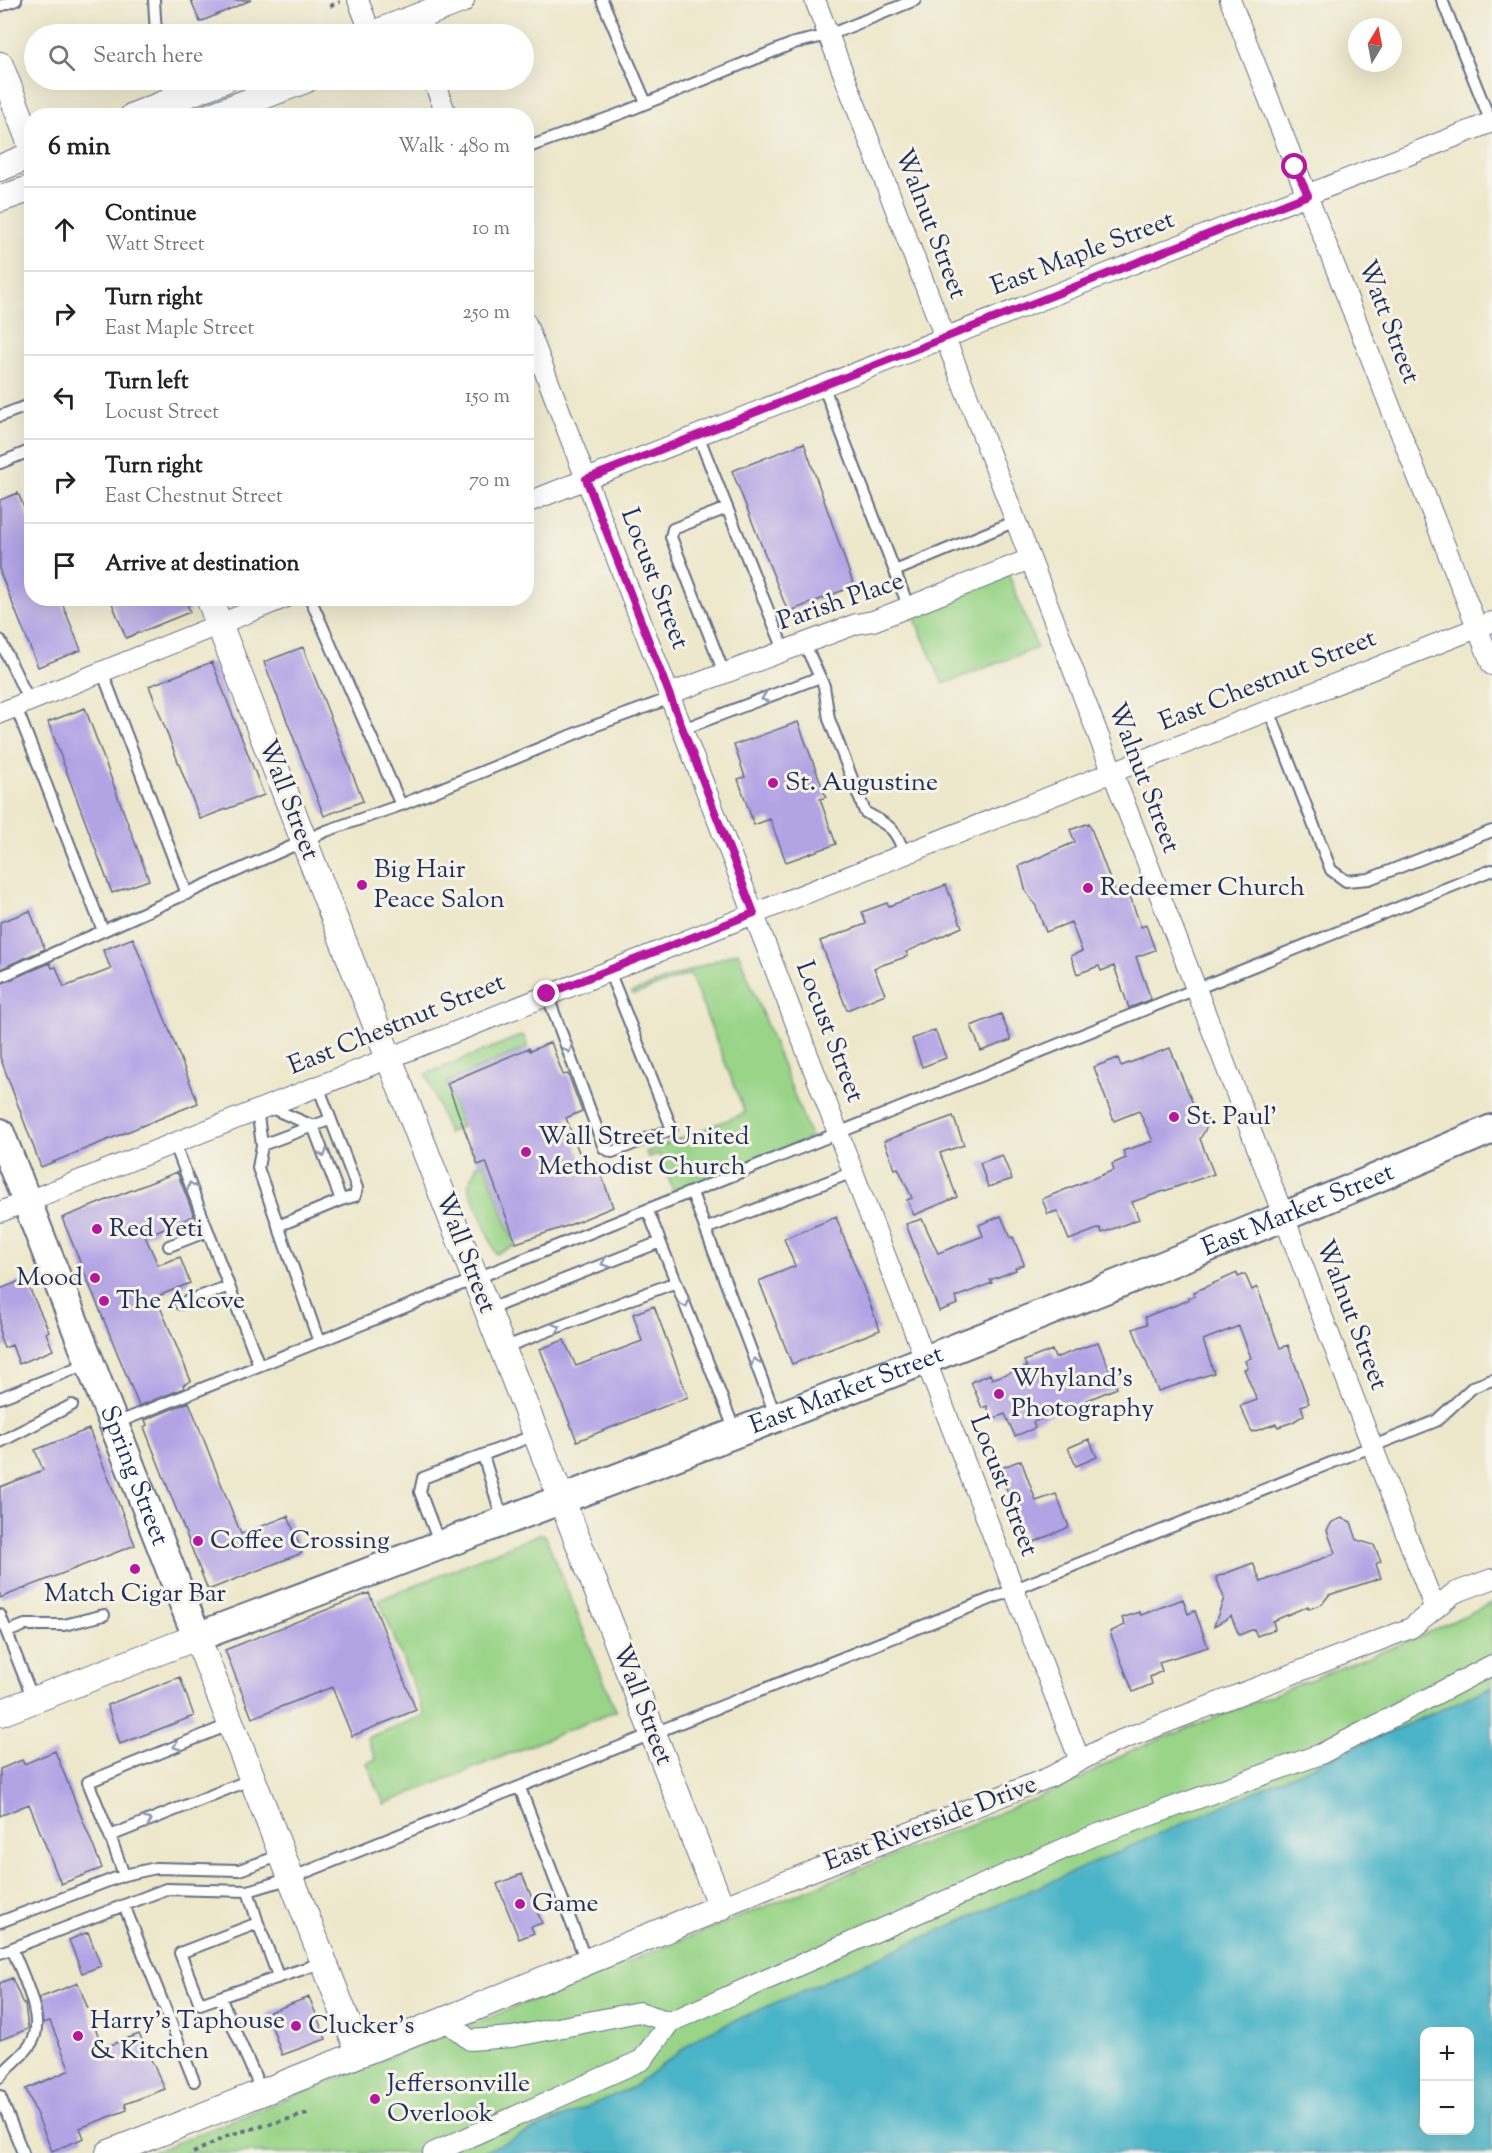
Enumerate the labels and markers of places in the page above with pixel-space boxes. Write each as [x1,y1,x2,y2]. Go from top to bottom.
place label: St. Augustine [785,765,938,802]
marker: St. Augustine [766,776,780,790]
place label: Big Hair Peace Salon [374,852,505,919]
place label: Redeemer Church [1100,870,1305,907]
marker: Big Hair Peace Salon [355,878,369,892]
marker: Redeemer Church [1081,881,1095,895]
place label: St. Paul' [1186,1099,1277,1136]
marker: St. Paul' [1167,1110,1181,1124]
place label: Wall Street United Methodist Church [538,1119,750,1186]
marker: Wall Street United Methodist Church [519,1145,533,1159]
place label: Red Yeti [109,1211,203,1248]
marker: Red Yeti [90,1222,104,1236]
place label: Mood [16,1260,83,1297]
marker: Mood [88,1271,102,1285]
place label: The Alcove [116,1283,245,1320]
marker: The Alcove [97,1294,111,1308]
place label: Whyland's Photography [1011,1361,1154,1428]
marker: Whyland's Photography [992,1387,1006,1401]
place label: Coffee Crossing [210,1523,390,1560]
marker: Coffee Crossing [191,1534,205,1548]
marker: Match Cigar Bar [128,1562,142,1576]
place label: Match Cigar Bar [44,1576,226,1613]
place label: Game [532,1886,599,1923]
marker: Game [513,1897,527,1911]
place label: Harry's Taphouse & Kitchen [90,2003,285,2070]
place label: Clucker's [308,2008,414,2045]
marker: Clucker's [289,2019,303,2033]
marker: Harry's Taphouse & Kitchen [71,2029,85,2043]
place label: Jeffersonville Overlook [385,2066,530,2133]
marker: Jeffersonville Overlook [368,2092,382,2106]

